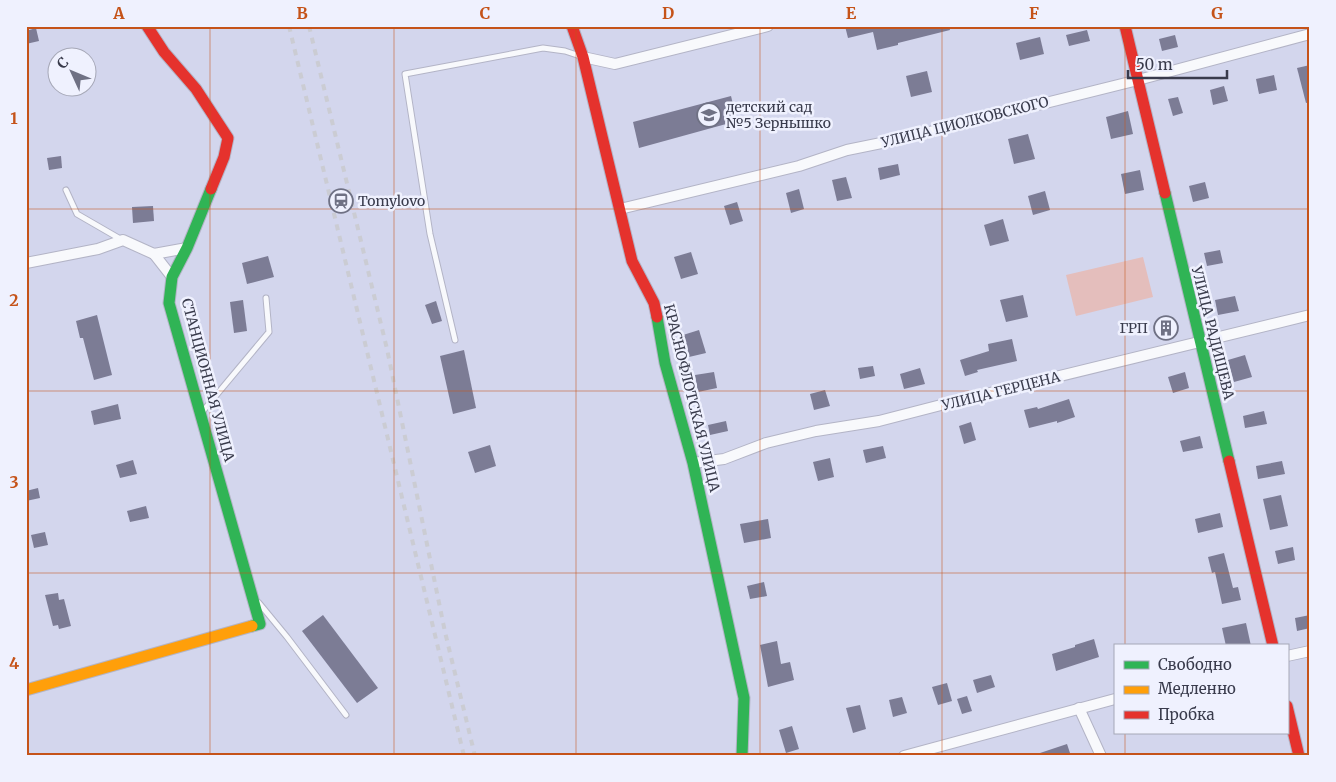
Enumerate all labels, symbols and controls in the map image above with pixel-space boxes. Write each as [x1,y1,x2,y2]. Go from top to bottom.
text: A [112,3,125,23]
text: B [296,3,308,23]
text: C [480,3,490,23]
text: D [662,3,674,23]
text: E [846,3,857,23]
text: F [1029,3,1039,23]
text: G [1211,3,1223,23]
north arrow [48,48,98,98]
scale bar [1128,48,1227,80]
text: С [53,53,72,73]
text: 50 m [1136,55,1173,74]
street label: УЛИЦА ЦИОЛКОВСКОГО [878,92,1051,152]
place label: детский сад №5 Зернышко [725,98,831,132]
school or university icon: детский сад №5 Зернышко [696,102,722,128]
text: 1 [10,108,18,128]
station icon: Tomylovo [328,188,354,214]
place label: Tomylovo [358,192,425,210]
street label: УЛИЦА РАДИЩЕВА [1187,263,1238,402]
text: 2 [9,290,19,310]
street label: СТАНЦИОННАЯ УЛИЦА [178,296,238,464]
street label: КРАСНОФЛОТСКАЯ УЛИЦА [660,302,724,494]
building icon: ГРП [1153,315,1179,341]
place label: ГРП [1119,319,1148,337]
street label: УЛИЦА ГЕРЦЕНА [939,368,1062,415]
text: 3 [9,472,19,492]
legend [1114,644,1288,734]
text: 4 [9,653,19,673]
text: Свободно [1158,655,1232,674]
text: Медленно [1158,679,1236,698]
text: Пробка [1158,705,1215,724]

